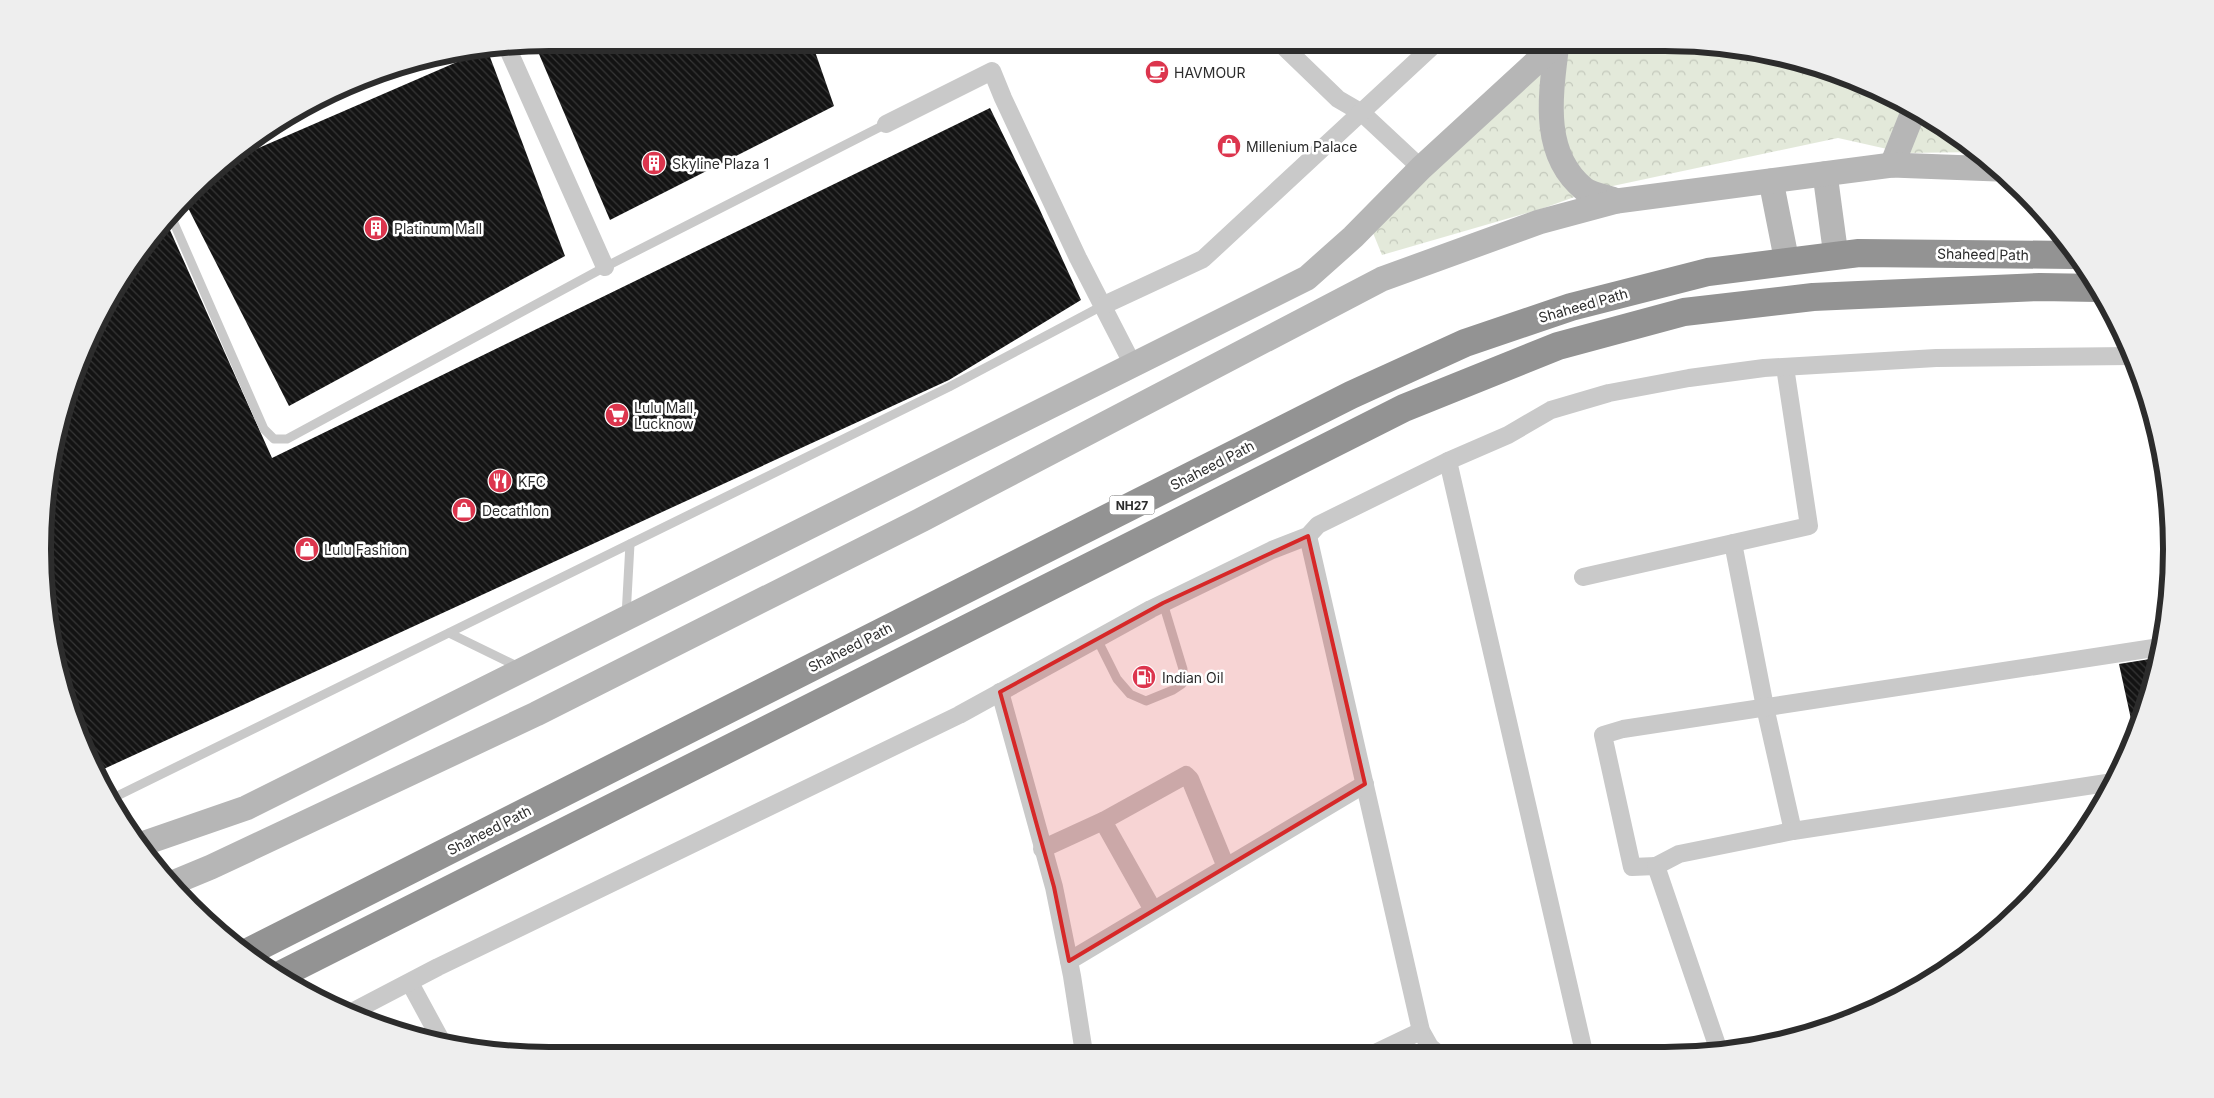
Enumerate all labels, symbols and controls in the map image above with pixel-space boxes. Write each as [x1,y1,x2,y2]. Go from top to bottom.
cafe icon: HAVMOUR [1144,59,1170,85]
place label: HAVMOUR [1174,64,1246,81]
shop icon: Millenium Palace [1216,133,1242,159]
place label: Millenium Palace [1246,138,1357,155]
building icon: Skyline Plaza 1 [641,150,667,176]
place label: Skyline Plaza 1 [672,155,769,172]
building icon: Platinum Mall [363,215,389,241]
place label: Platinum Mall [394,220,482,237]
street label: Shaheed Path [1937,245,2029,263]
street label: Shaheed Path [1536,284,1630,326]
place label: Lulu Mall, Lucknow [634,399,697,432]
supermarket icon: Lulu Mall, Lucknow [604,402,630,428]
street label: Shaheed Path [1167,437,1257,493]
restaurant icon: KFC [487,468,513,494]
place label: KFC [518,473,546,490]
road number: NH27 [1110,496,1154,514]
shop icon: Decathlon [451,497,477,523]
place label: Decathlon [482,502,549,519]
shop icon: Lulu Fashion [294,536,320,562]
place label: Lulu Fashion [324,541,407,558]
street label: Shaheed Path [805,619,895,675]
fuel station icon: Indian Oil [1131,664,1157,690]
place label: Indian Oil [1162,669,1224,686]
street label: Shaheed Path [444,802,534,858]

